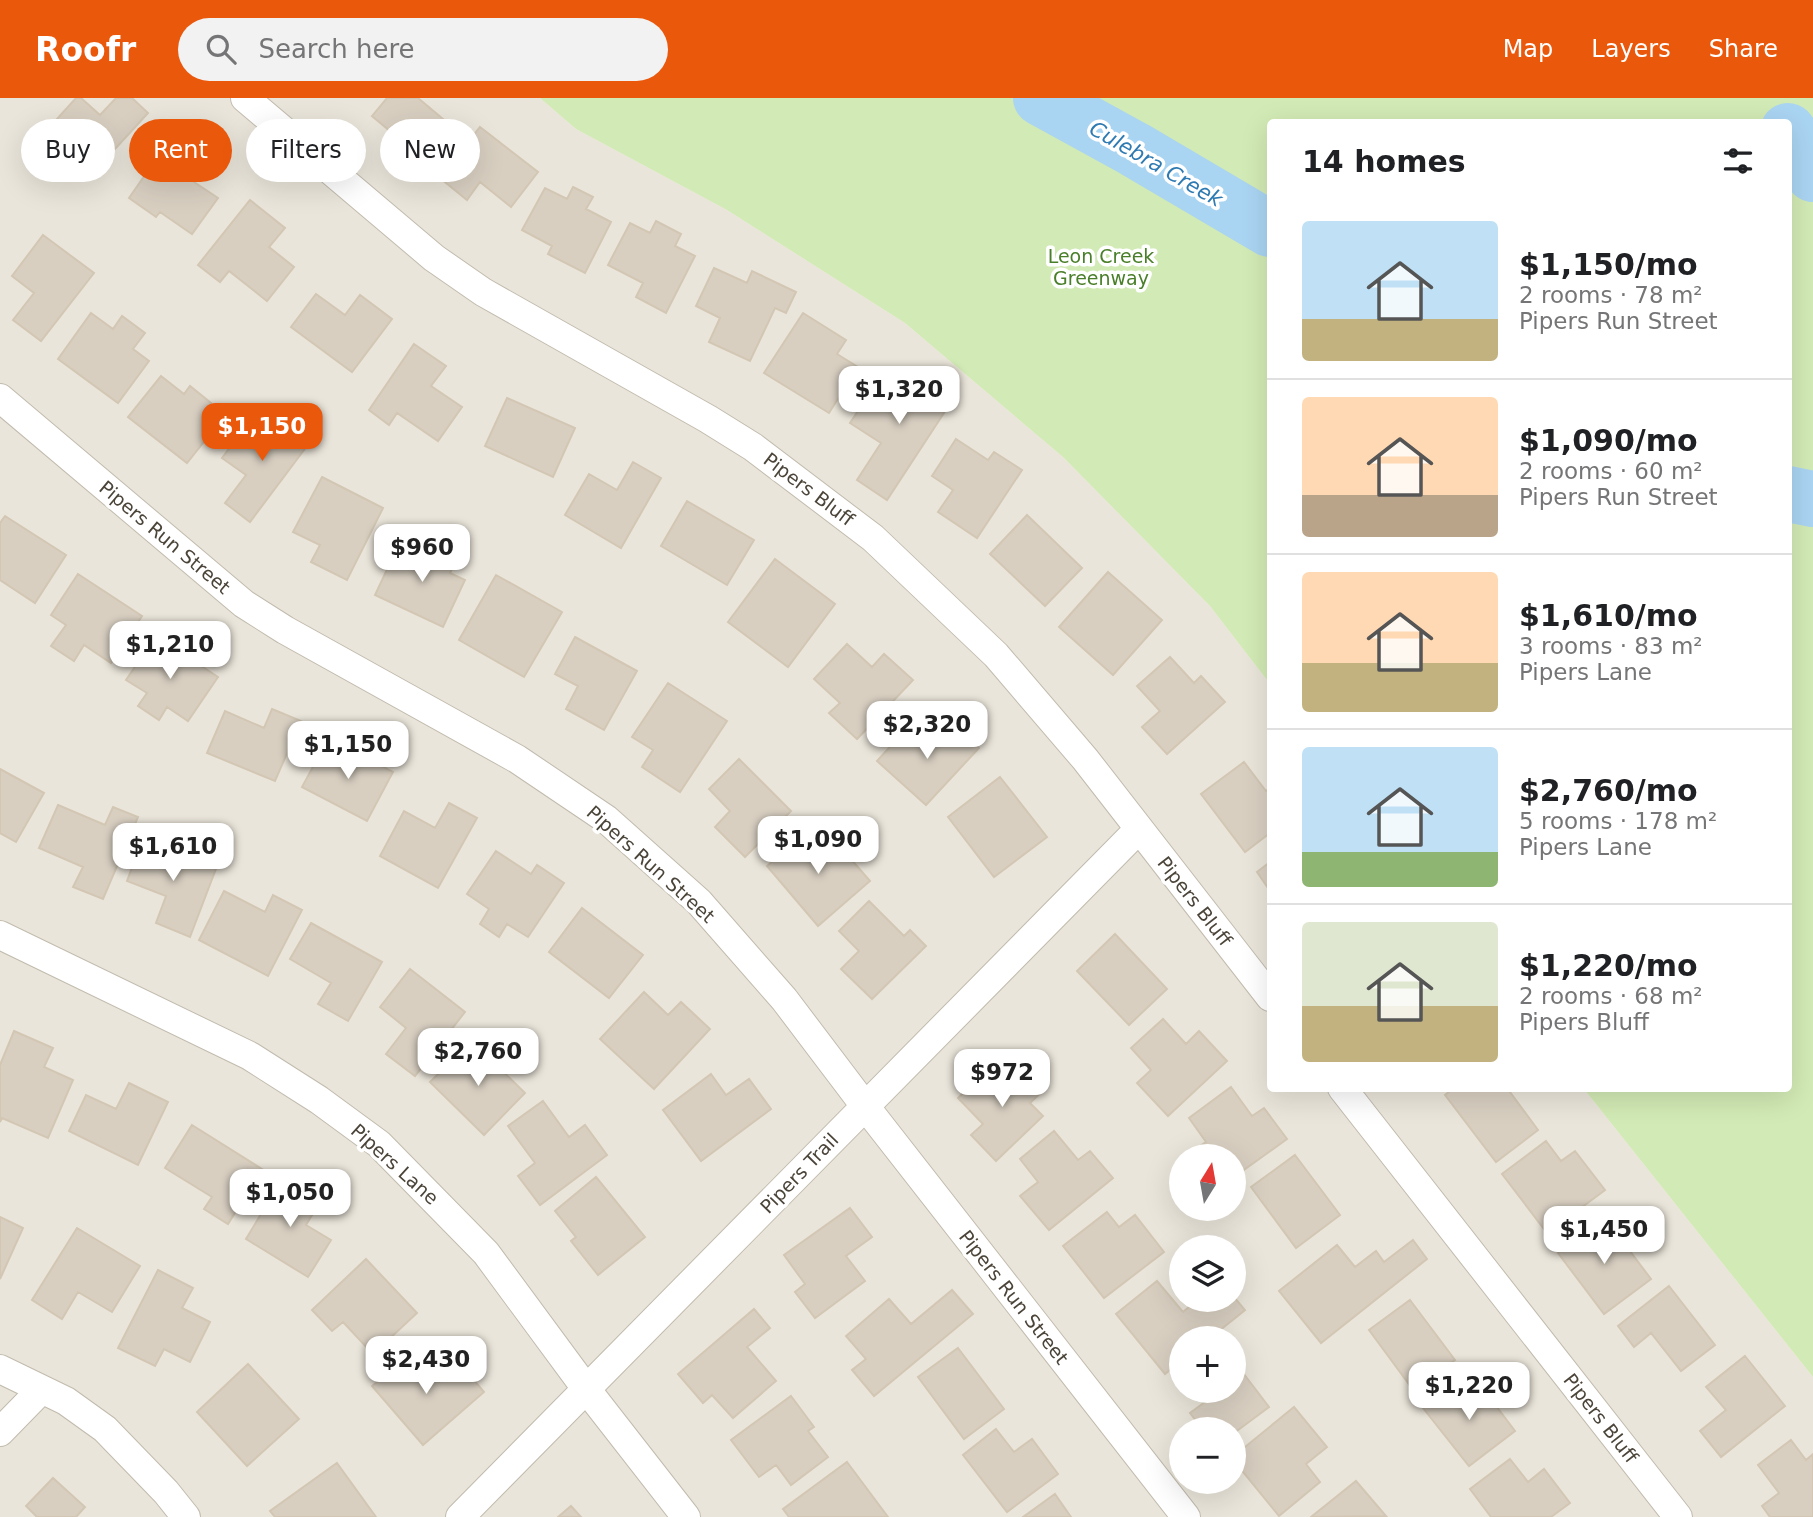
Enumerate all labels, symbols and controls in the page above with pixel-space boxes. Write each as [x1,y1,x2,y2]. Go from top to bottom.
search box [178,18,668,81]
text: Roofr [35,30,136,69]
icon: search [202,30,240,68]
text: Search here [258,34,415,64]
text: Map [1503,35,1553,63]
text: Layers [1591,35,1671,63]
text: Share [1709,35,1778,63]
water label: Culebra Creek [1085,116,1227,212]
chip: Buy [21,119,115,182]
chip: Rent [129,119,232,182]
chip: Filters [246,119,366,182]
chip: New [380,119,480,182]
icon: filters [1719,142,1757,180]
text: 14 homes [1302,144,1466,179]
park label: Leon Creek Greenway [1048,245,1154,289]
text: $1,150/mo [1519,247,1698,282]
icon: home [1358,249,1442,333]
text: 2 rooms · 78 m² [1519,282,1703,308]
text: Pipers Run Street [1519,308,1718,334]
pin: $1,320 [842,366,956,426]
text: $1,320 [855,376,943,402]
pin: $1,150 [205,404,319,463]
text: $1,150 [218,413,306,439]
text: $1,090/mo [1519,423,1698,458]
icon: home [1358,425,1442,509]
street label: Pipers Bluff [760,448,859,531]
text: 2 rooms · 60 m² [1519,458,1703,484]
street label: Pipers Run Street [95,476,235,598]
text: Pipers Run Street [1519,484,1718,510]
pin: $960 [381,524,463,584]
text: $960 [390,534,454,560]
text: $1,610/mo [1519,598,1698,633]
icon: home [1358,600,1442,684]
pin: $1,210 [113,622,227,681]
text: $1,210 [126,631,214,657]
text: 3 rooms · 83 m² [1519,633,1703,659]
text: Pipers Lane [1519,659,1652,685]
pin: $2,320 [870,702,984,761]
text: $2,320 [883,711,971,737]
pin: $1,150 [291,722,405,781]
text: $1,150 [304,731,392,757]
text: $2,760/mo [1519,773,1698,808]
icon: home [1358,775,1442,859]
street label: Pipers Run Street [583,801,719,927]
text: 5 rooms · 178 m² [1519,808,1717,834]
pin: $1,090 [761,816,875,876]
pin: $1,610 [116,824,230,883]
text: $1,090 [774,826,862,852]
text: $1,610 [129,833,217,859]
text: Pipers Lane [1519,834,1652,860]
street label: Pipers Bluff [1153,852,1237,951]
text: $1,220/mo [1519,948,1698,983]
icon: home [1358,950,1442,1034]
text: 2 rooms · 68 m² [1519,983,1703,1009]
text: Pipers Bluff [1519,1009,1649,1035]
pin: $2,760 [421,1028,535,1088]
text: $2,760 [434,1038,522,1064]
pin: $972 [961,1049,1043,1109]
text: $972 [970,1059,1034,1085]
street label: Pipers Lane [347,1119,443,1209]
street label: Pipers Trail [755,1128,843,1218]
north arrow [1169,1144,1246,1222]
map controls [1169,1144,1246,1494]
pin: $1,050 [233,1170,347,1229]
text: $1,050 [246,1179,334,1205]
pin: $1,450 [1547,1206,1661,1266]
text: $1,450 [1560,1216,1648,1242]
street label: Pipers Run Street [955,1226,1073,1368]
button: layers [1169,1235,1246,1312]
button: + [1169,1326,1246,1403]
pin: $2,430 [369,1336,483,1396]
text: $2,430 [382,1346,470,1372]
pin: $1,220 [1412,1362,1526,1422]
street label: Pipers Bluff [1559,1369,1643,1468]
text: $1,220 [1425,1372,1513,1398]
button: − [1169,1417,1246,1494]

